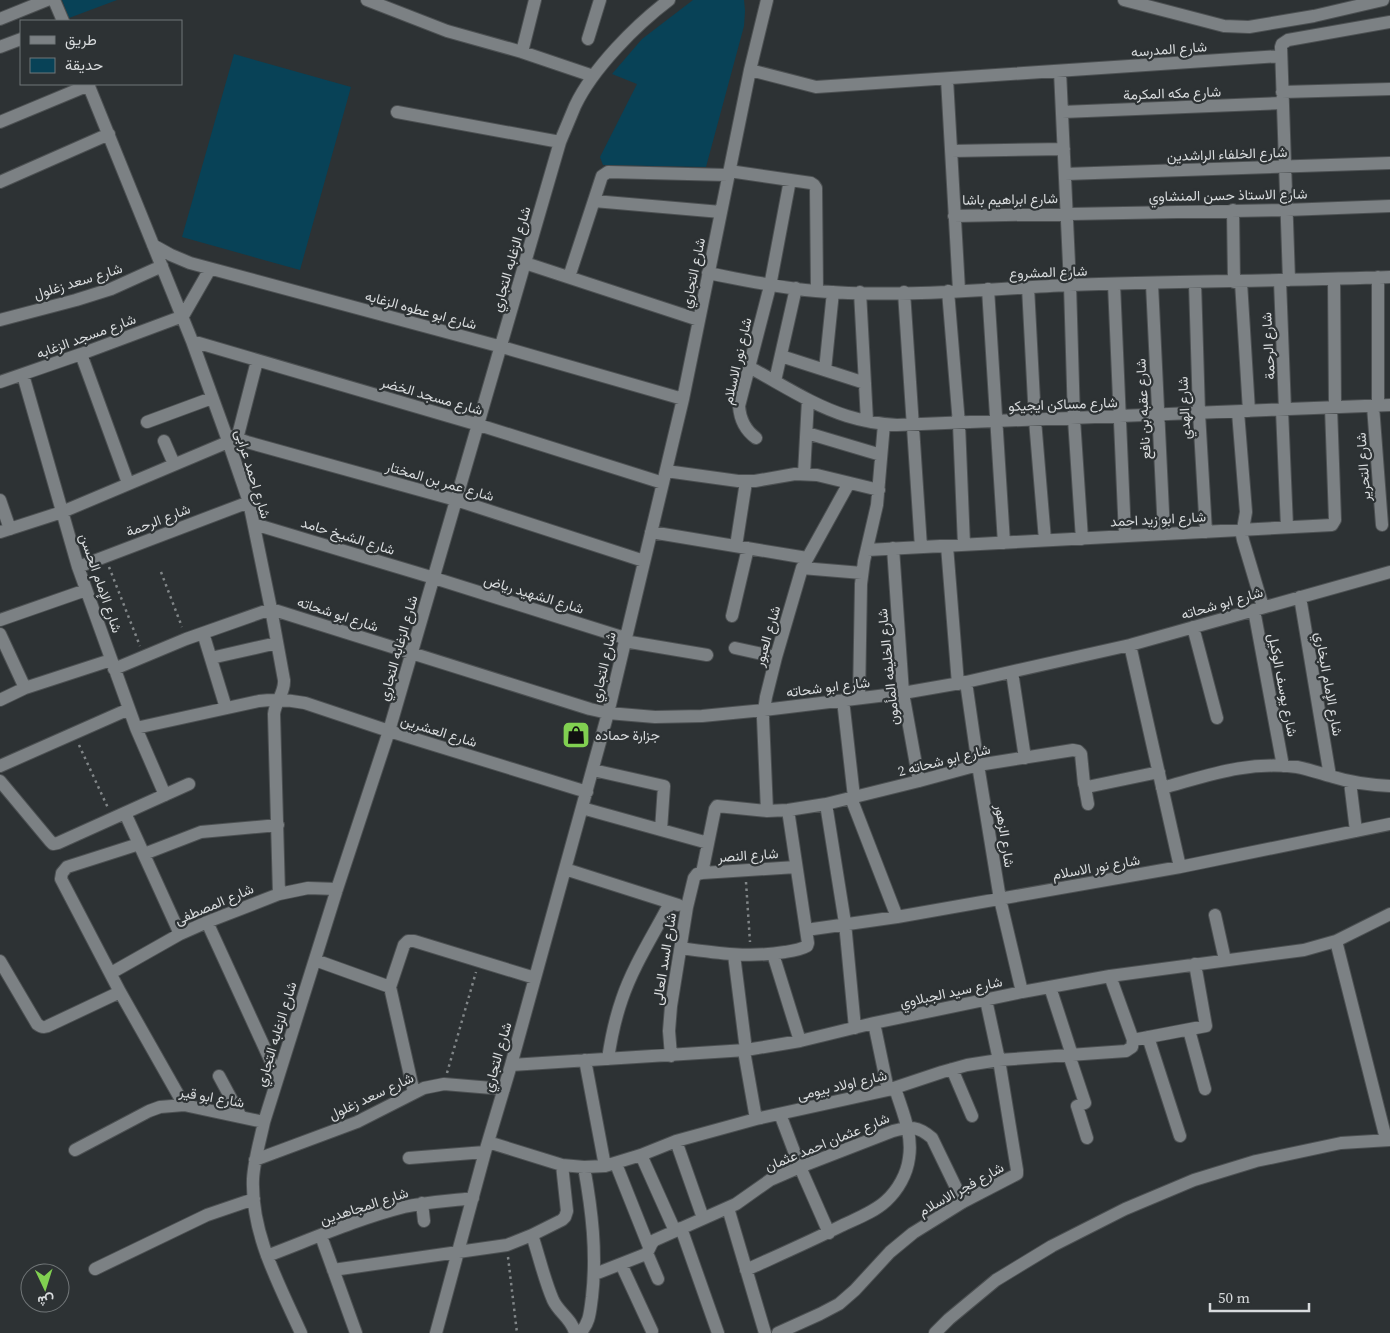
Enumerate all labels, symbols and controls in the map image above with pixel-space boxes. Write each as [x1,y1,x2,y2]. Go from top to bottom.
legend [20,20,182,85]
text: طريق [65,29,97,50]
street label: شارع المدرسه [1130,36,1208,63]
text: حديقة [65,54,103,75]
street label: شارع مكه المكرمة [1123,81,1221,106]
street label: شارع الخلفاء الراشدين [1166,142,1288,167]
street label: شارع الاستاذ حسن المنشاوي [1148,184,1308,208]
street label: شارع ابراهيم باشا [962,188,1058,211]
street label: شارع الزغابه التجاري [486,204,538,315]
street label: شارع التجاري [676,236,712,311]
street label: شارع سعد زغلول [31,258,125,305]
street label: شارع المشروع [1008,261,1088,284]
street label: شارع ابو عطوه الزغابه [363,285,479,336]
street label: شارع مسجد الزغابه [33,309,139,364]
street label: شارع الرحمة [1256,312,1281,380]
street label: شارع نور الاسلام [717,316,758,407]
street label: شارع عقبه بن نافع [1130,358,1157,460]
street label: شارع مسجد الخضر [377,372,485,421]
street label: شارع الهدي [1172,376,1198,440]
street label: شارع مساكن ايجيكو [1008,392,1118,417]
street label: شارع احمد عرابى [229,427,276,521]
street label: شارع التحرير [1351,432,1376,503]
street label: شارع عمر بن المختار [382,456,496,507]
street label: شارع الرحمة [123,499,194,542]
street label: شارع ابو زيد احمد [1109,506,1207,533]
street label: شارع الشيخ حامد [298,512,397,561]
street label: شارع الإمام الحسن [74,531,127,636]
street label: شارع الشهيد رياض [481,569,586,620]
street label: شارع ابو شحاته [1179,582,1266,625]
street label: شارع ابو شحاته [294,591,381,638]
street label: شارع الزغابه التجاري [373,593,425,704]
street label: شارع العبور [748,603,786,670]
street label: شارع الخليفه المأمون [872,607,905,726]
street label: شارع التجاري [585,630,623,705]
street label: شارع الإمام البخاري [1308,630,1348,738]
street label: شارع يوسف الوكيل [1262,632,1303,739]
street label: شارع ابو شحاته [785,672,871,703]
street label: شارع العشرين [398,710,480,753]
shop icon: جزارة حماده [561,720,591,750]
place label: جزارة حماده [595,725,660,745]
street label: شارع ابو شحاته 2 [896,739,993,782]
street label: شارع الزهور [989,802,1020,869]
street label: شارع النصر [716,843,779,868]
street label: شارع نور الاسلام [1051,849,1142,886]
street label: شارع المصطفى [171,878,257,931]
street label: شارع السد العالى [647,911,682,1007]
street label: شارع سيد الجبلاوي [898,971,1005,1015]
street label: شارع الزغابه التجاري [251,979,303,1090]
street label: شارع التجاري [478,1020,518,1095]
street label: شارع اولاد بيومى [795,1065,889,1106]
street label: شارع سعد زغلول [325,1068,417,1125]
street label: شارع ابو قير [177,1081,246,1114]
street label: شارع عثمان احمد عثمان [762,1108,893,1177]
street label: شارع فجر الاسلام [915,1157,1008,1222]
street label: شارع المجاهدين [317,1182,411,1231]
north arrow [20,1263,70,1313]
scale bar [1210,1280,1309,1312]
text: 50 m [1218,1287,1250,1308]
text: ش [37,1290,55,1312]

